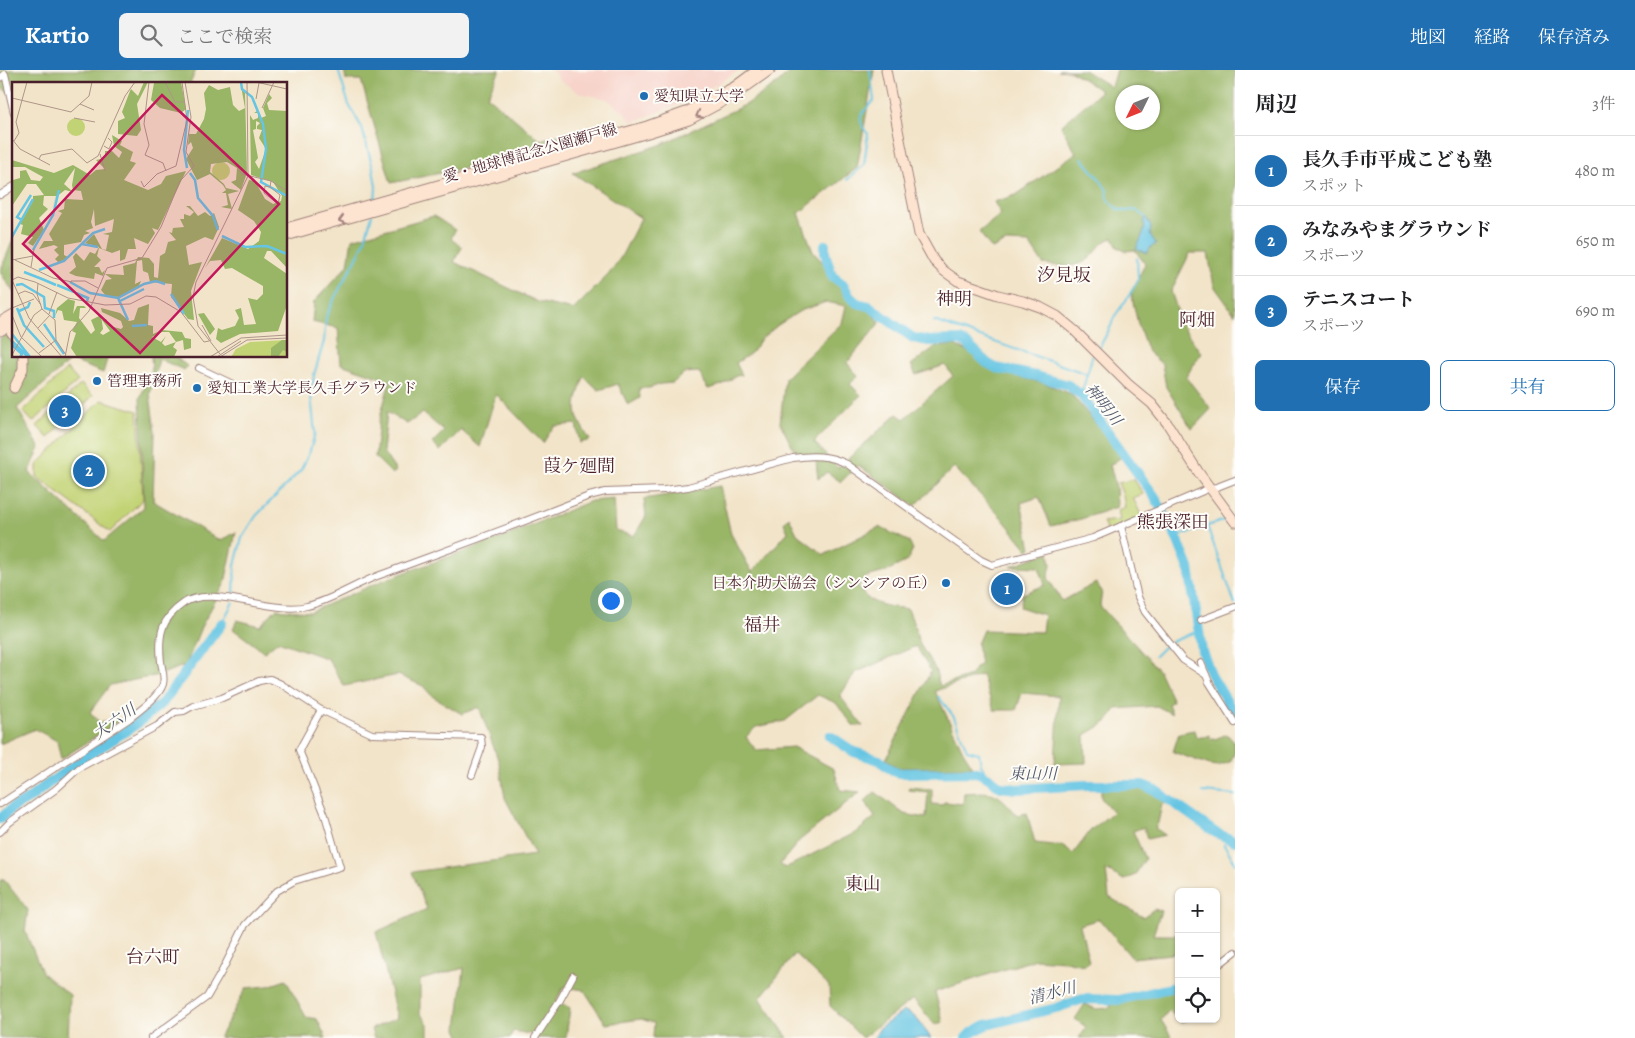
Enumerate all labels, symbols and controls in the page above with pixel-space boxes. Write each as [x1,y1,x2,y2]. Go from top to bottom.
search box [119,13,469,58]
text: Kartio [25,19,89,51]
icon: search [137,21,165,49]
text: ここで検索 [177,24,272,50]
text: 地図 [1410,25,1446,49]
text: 経路 [1474,25,1510,49]
text: 保存済み [1538,25,1610,49]
inset map [12,82,288,358]
north arrow [1115,85,1160,130]
place label: 愛知県立大学 [654,86,744,106]
marker: 愛知県立大学 [638,90,650,102]
text: 周辺 [1255,90,1297,118]
text: 3件 [1592,93,1615,115]
one-way arrow [695,109,704,119]
street label: 愛・地球博記念公園瀬戸線 [441,119,619,187]
text: 長久手市平成こども塾 [1302,147,1492,173]
text: 1 [1268,160,1274,182]
text: 480 m [1575,160,1615,182]
text: スポット [1302,175,1366,197]
one-way arrow [339,215,347,225]
text: みなみやまグラウンド [1302,217,1492,243]
text: 2 [1267,230,1275,252]
text: 650 m [1576,230,1615,252]
text: スポーツ [1302,245,1365,267]
district label: 汐見坂 [1037,263,1091,287]
district label: 神明 [936,287,972,311]
text: テニスコート [1302,287,1415,313]
text: 3 [1268,300,1274,322]
text: 690 m [1575,300,1615,322]
district label: 阿畑 [1179,308,1215,332]
text: スポーツ [1302,315,1365,337]
button: 保存 [1255,360,1430,411]
button: 共有 [1440,360,1615,411]
place label: 管理事務所 [107,371,182,391]
marker: 管理事務所 [91,375,103,387]
place label: 愛知工業大学長久手グラウンド [207,378,417,398]
water label: 神明川 [1080,379,1128,432]
marker: 愛知工業大学長久手グラウンド [191,382,203,394]
pin: 3 [49,392,81,430]
pin: 2 [73,452,105,490]
district label: 葭ケ廻間 [543,454,615,478]
district label: 熊張深田 [1137,510,1209,534]
pin: 1 [991,570,1023,608]
place label: 日本介助犬協会（シンシアの丘） [712,573,936,593]
marker: 日本介助犬協会（シンシアの丘） [940,577,952,589]
your location [598,588,624,614]
district label: 福井 [744,613,780,637]
water label: 大六川 [89,698,142,745]
water label: 東山川 [1009,763,1059,785]
district label: 東山 [845,872,881,896]
map controls [1175,888,1220,1023]
button: + [1175,888,1220,933]
button: − [1175,933,1220,978]
district label: 台六町 [126,945,180,969]
water label: 清水川 [1026,976,1080,1009]
button: locate [1175,978,1220,1023]

